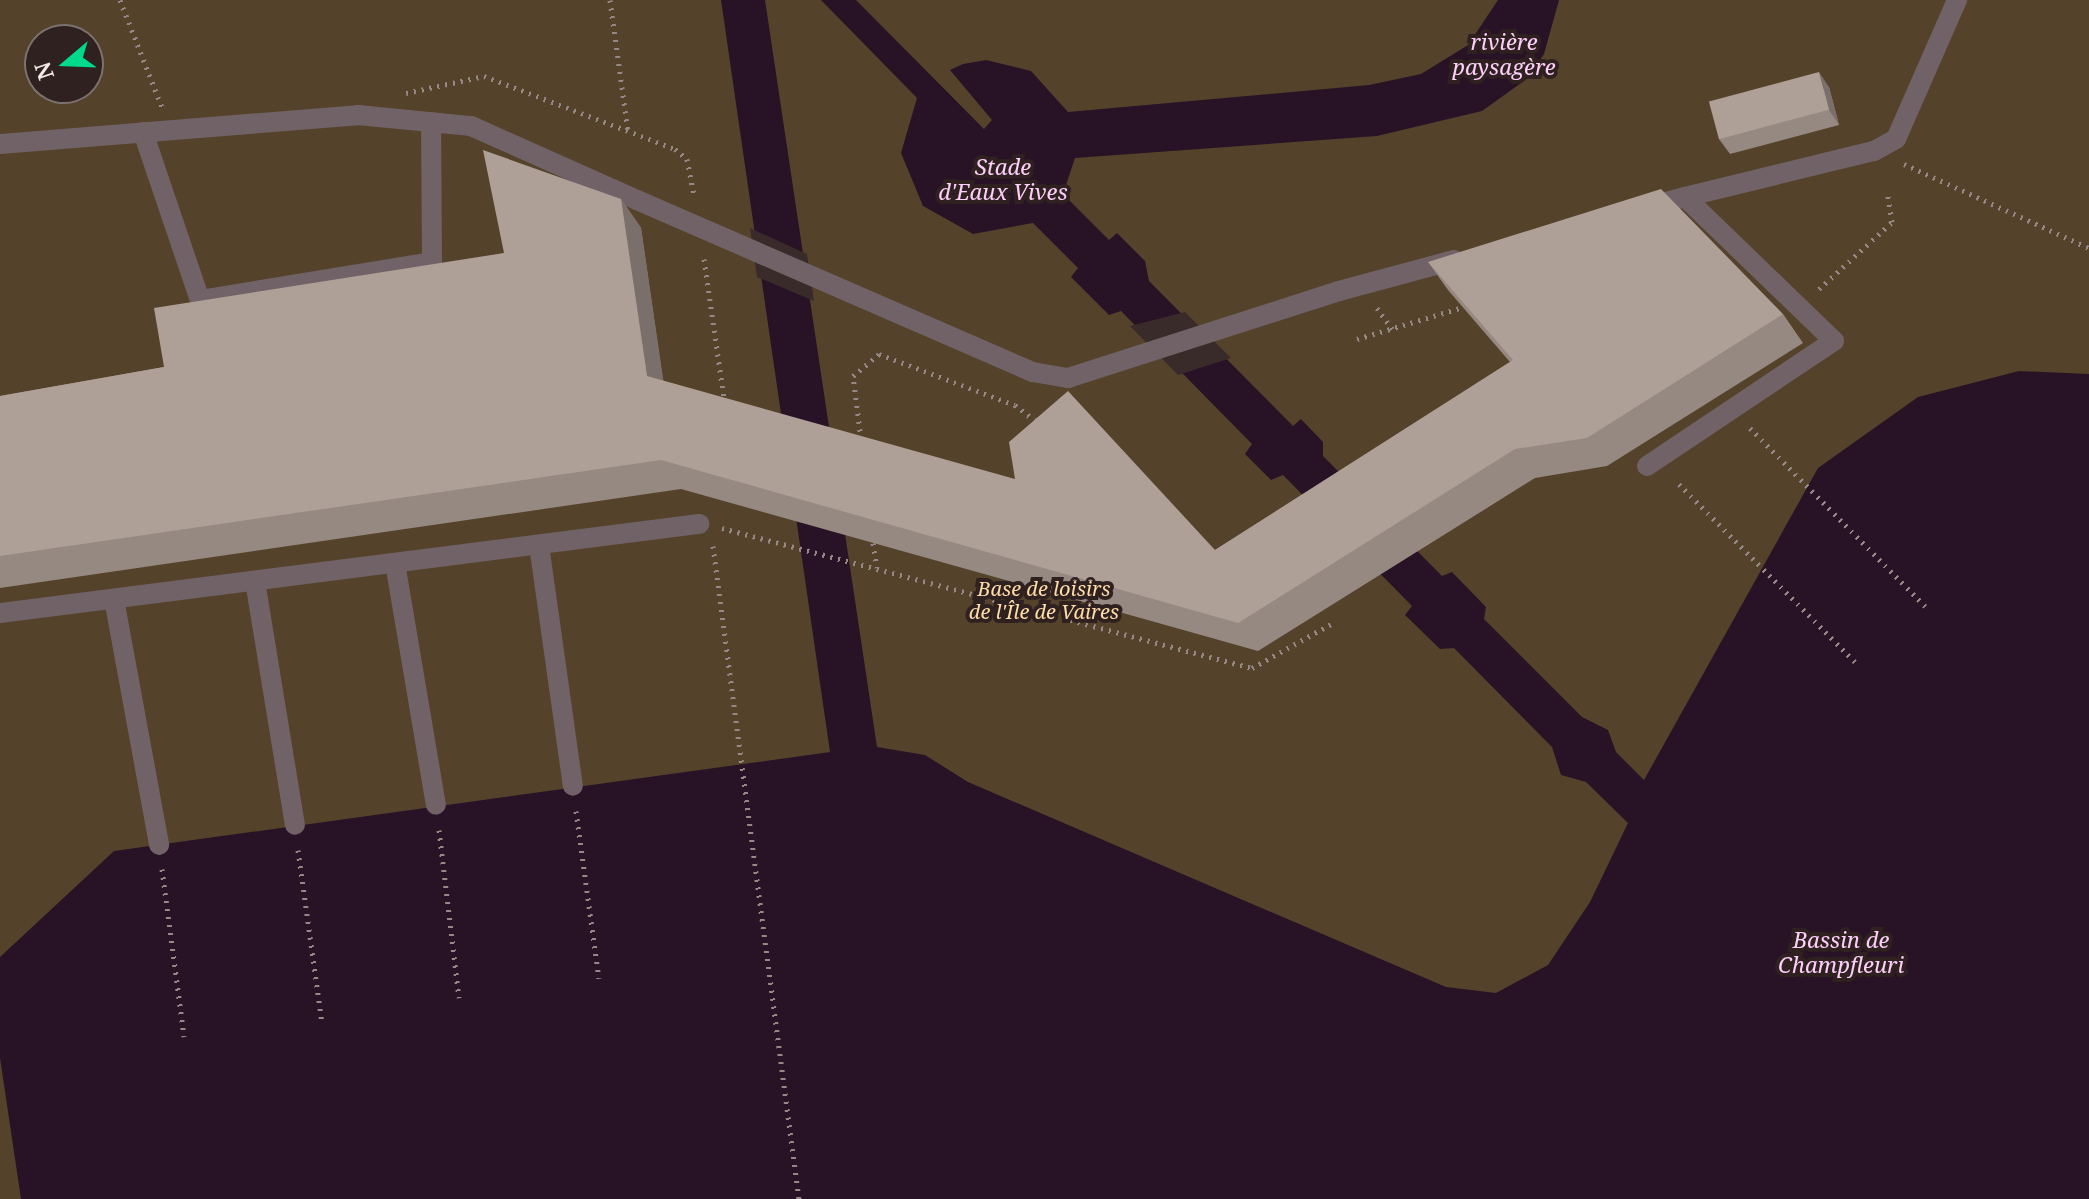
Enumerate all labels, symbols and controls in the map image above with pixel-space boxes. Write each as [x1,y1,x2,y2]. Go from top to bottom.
north arrow [24,24,104,104]
water label: rivière paysagère [1452,28,1556,80]
text: N [26,58,60,84]
water label: Stade d'Eaux Vives [938,153,1068,204]
park label: Base de loisirs de l'Île de Vaires [969,576,1119,623]
water label: Bassin de Champfleuri [1778,926,1904,978]

